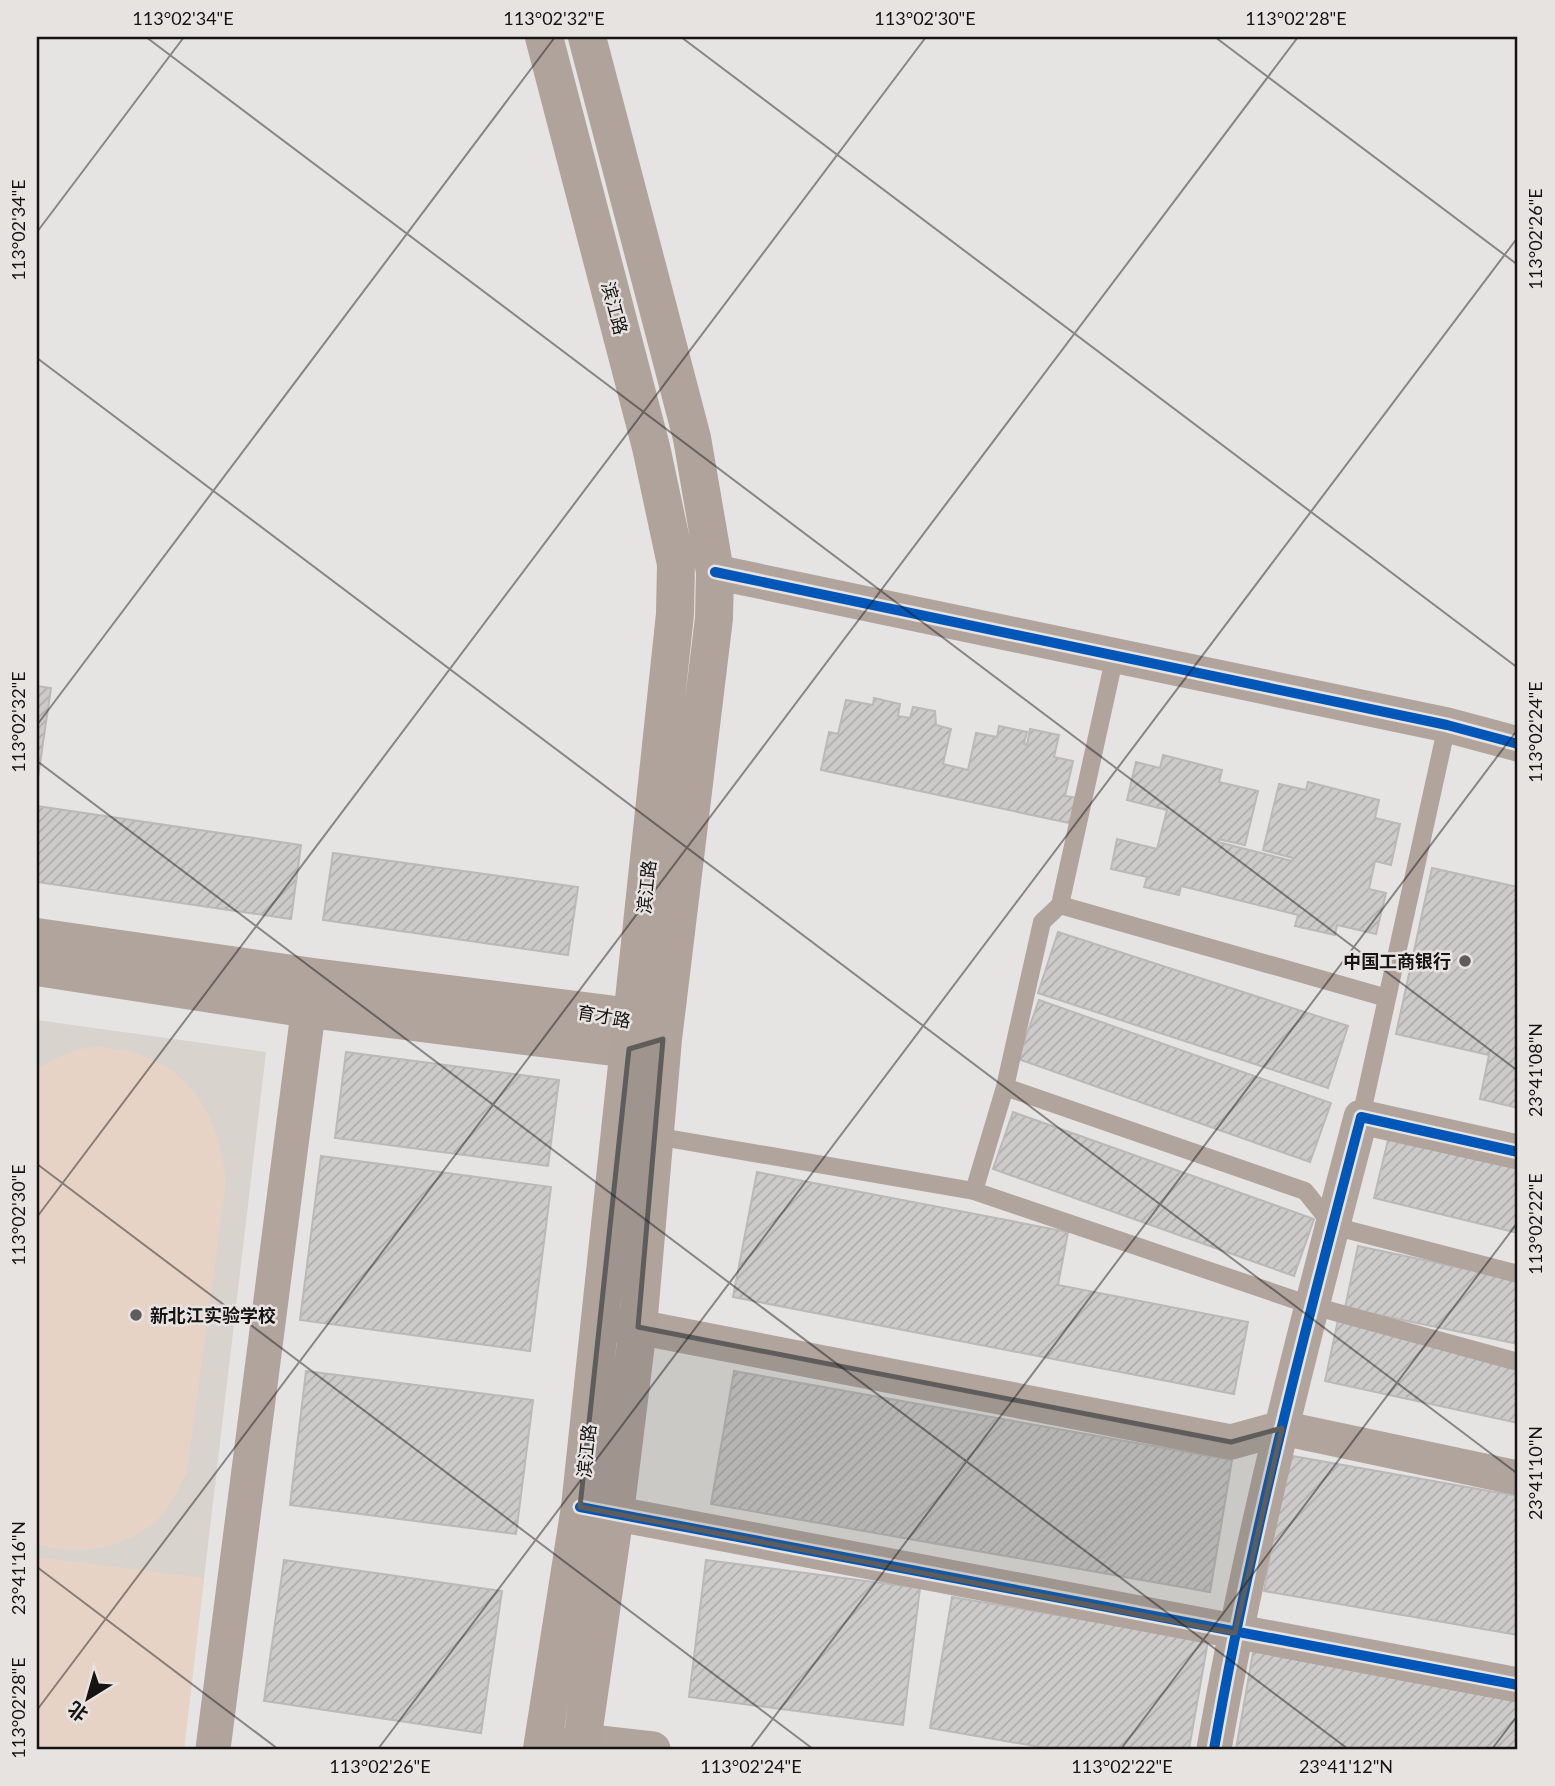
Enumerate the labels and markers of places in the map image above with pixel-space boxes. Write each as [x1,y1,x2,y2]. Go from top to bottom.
place label: 中国工商银行 [1343,950,1451,972]
marker: 中国工商银行 [1457,953,1473,969]
place label: 新北江实验学校 [150,1304,276,1326]
marker: 新北江实验学校 [128,1307,144,1323]

